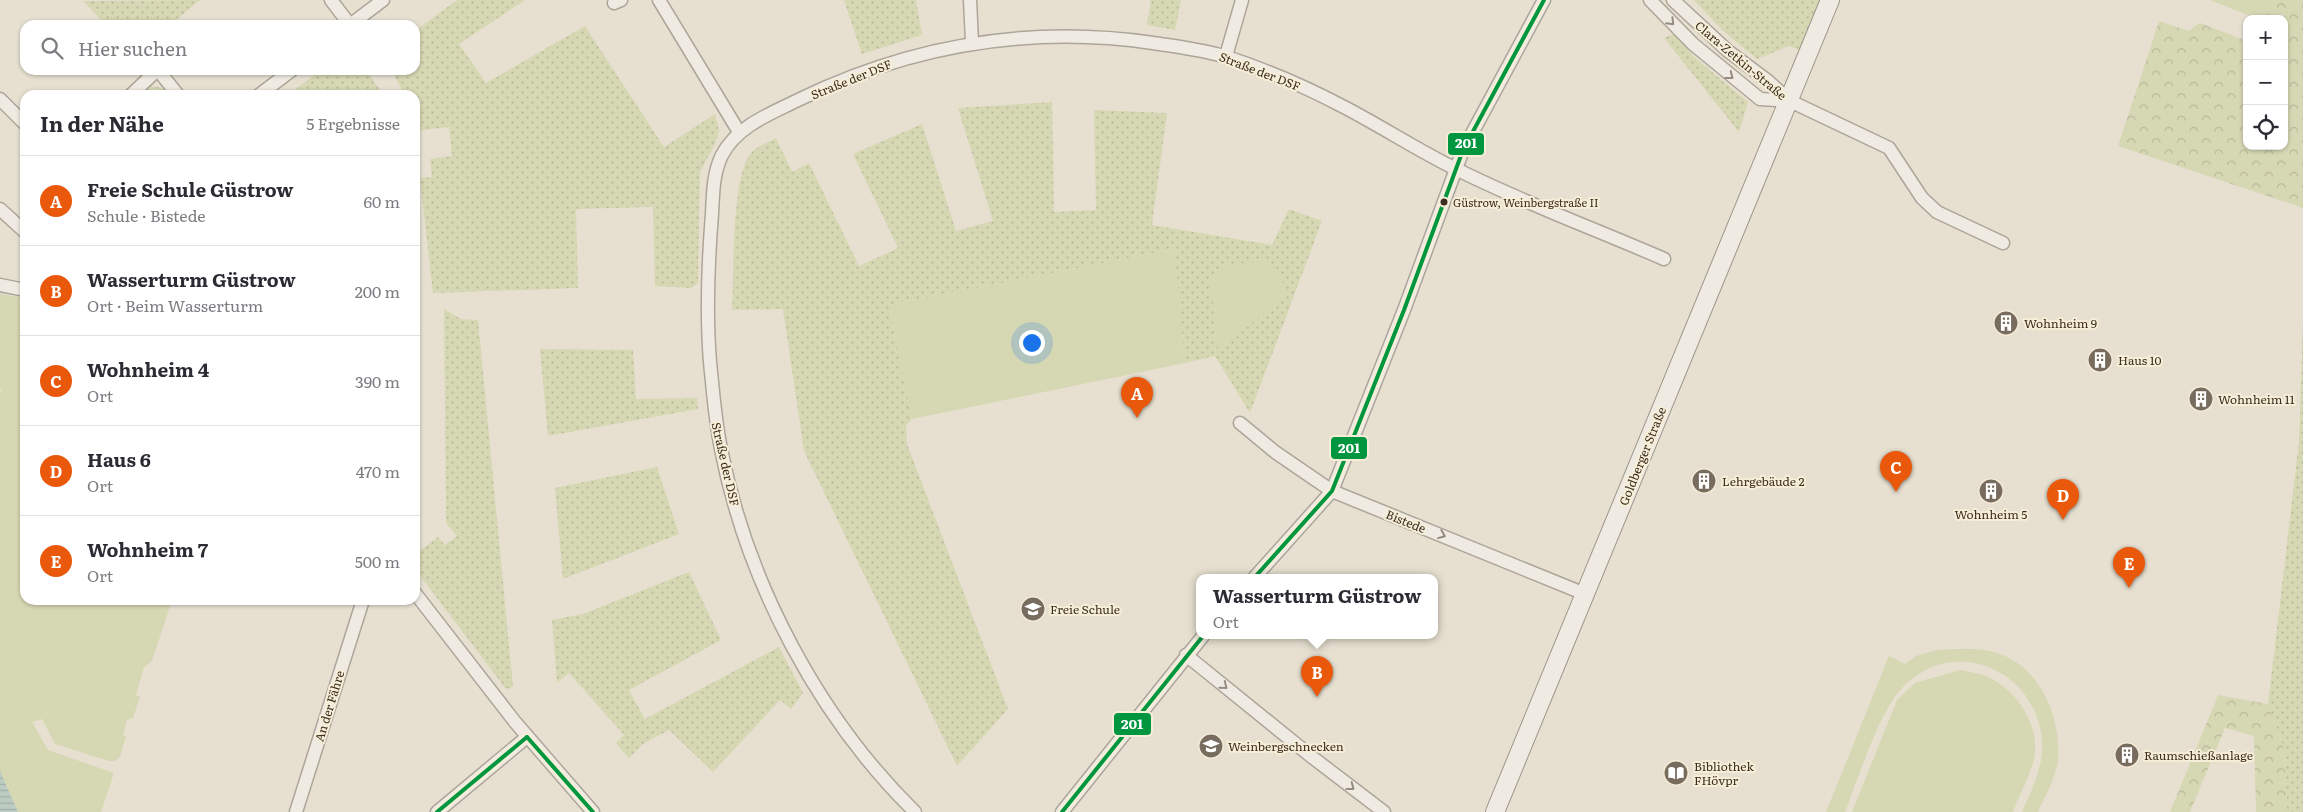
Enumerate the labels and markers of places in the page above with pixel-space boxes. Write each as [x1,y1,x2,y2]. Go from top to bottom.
place label: Güstrow, Weinbergstraße II [1453,194,1598,210]
marker: Güstrow, Weinbergstraße II [1439,197,1449,207]
building icon: Wohnheim 9 [1993,310,2019,336]
place label: Wohnheim 9 [2024,314,2097,332]
building icon: Haus 10 [2087,347,2113,373]
place label: Haus 10 [2118,351,2162,369]
pin: A [1121,377,1153,418]
building icon: Wohnheim 11 [2188,386,2214,412]
place label: Wohnheim 11 [2218,390,2295,408]
pin: C [1880,451,1912,492]
building icon: Lehrgebäude 2 [1691,468,1717,494]
place label: Lehrgebäude 2 [1722,472,1805,490]
building icon: Wohnheim 5 [1978,478,2004,504]
pin: D [2047,479,2079,520]
place label: Wohnheim 5 [1955,505,2027,523]
pin: E [2113,547,2145,588]
school or university icon: Freie Schule [1020,596,1046,622]
place label: Freie Schule [1050,600,1120,618]
pin: B [1301,656,1333,697]
school or university icon: Weinbergschnecken [1198,733,1224,759]
place label: Weinbergschnecken [1228,737,1344,755]
building icon: Raumschießanlage [2114,742,2140,768]
place label: Raumschießanlage [2144,746,2253,764]
place label: Bibliothek FHövpr [1694,757,1754,789]
library icon: Bibliothek FHövpr [1663,760,1689,786]

